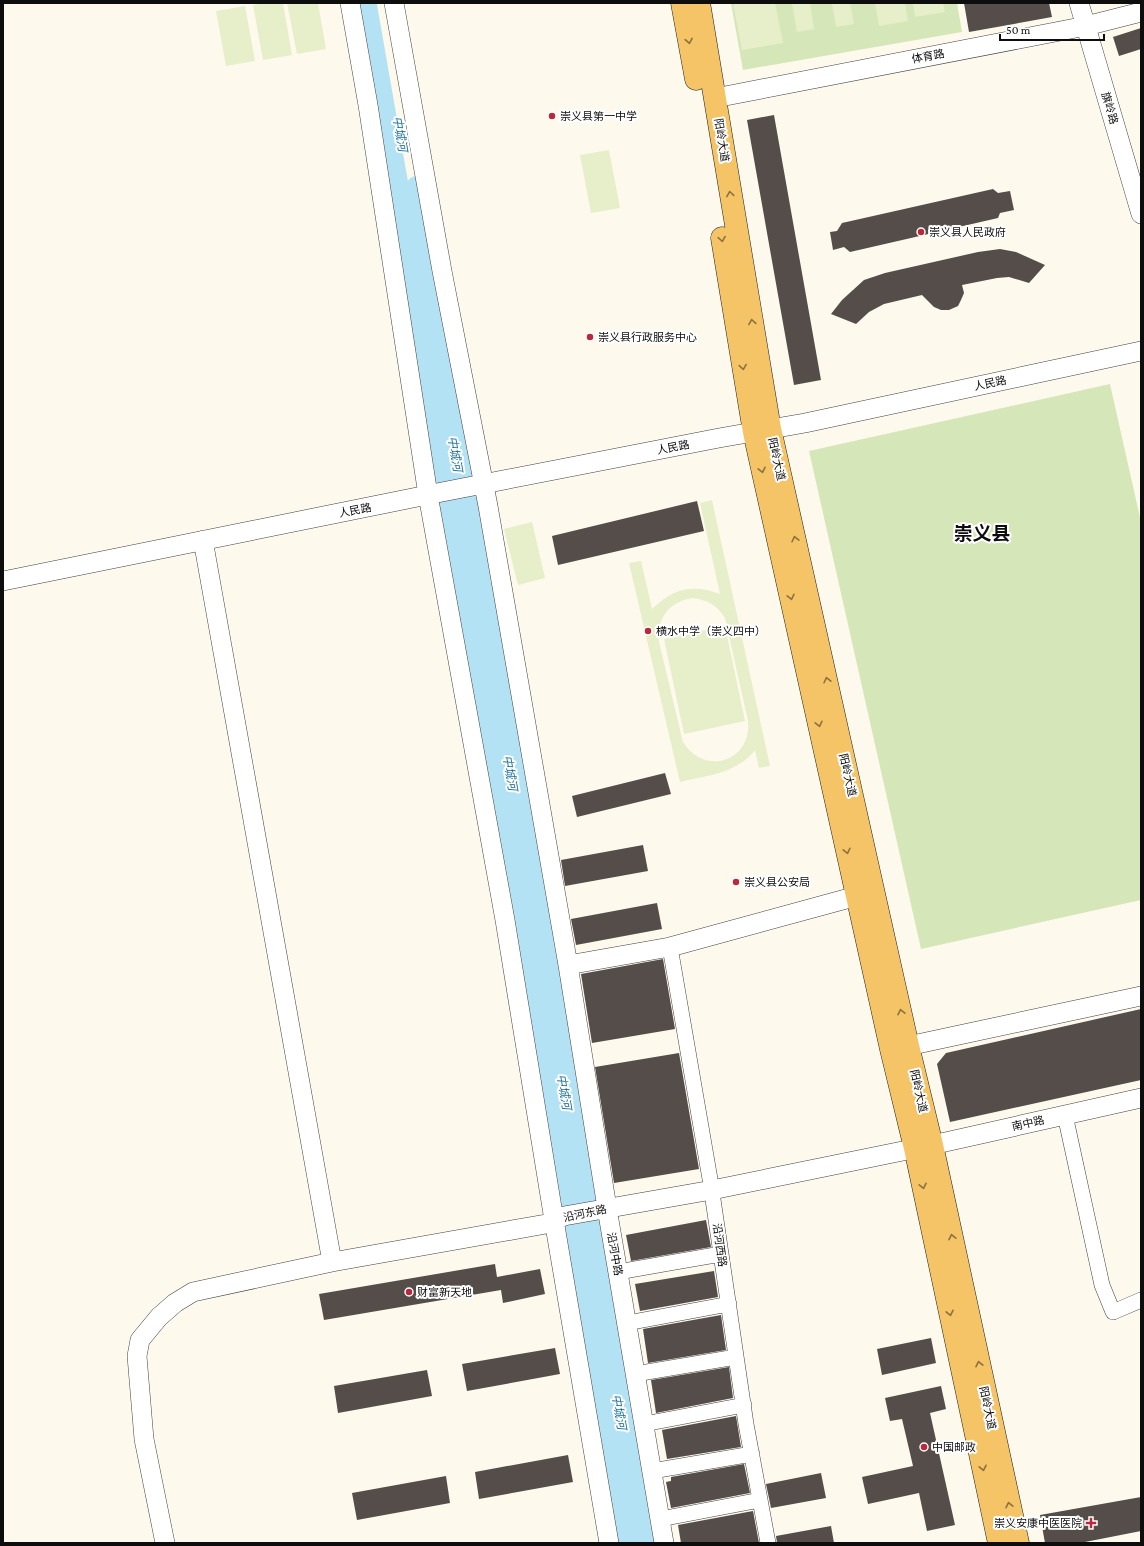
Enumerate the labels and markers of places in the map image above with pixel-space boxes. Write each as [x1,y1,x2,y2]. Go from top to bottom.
place label: 崇义县第一中学 [560,110,637,122]
marker: 崇义县第一中学 [547,111,557,121]
place label: 崇义县人民政府 [929,226,1006,238]
marker: 崇义县人民政府 [916,227,926,237]
place label: 崇义县行政服务中心 [598,331,697,343]
marker: 崇义县行政服务中心 [585,332,595,342]
place label: 横水中学（崇义四中） [656,625,766,637]
marker: 横水中学（崇义四中） [643,626,653,636]
place label: 崇义县公安局 [744,876,810,888]
marker: 崇义县公安局 [731,877,741,887]
place label: 财富新天地 [417,1286,472,1298]
marker: 财富新天地 [404,1287,414,1297]
place label: 中国邮政 [932,1441,976,1453]
marker: 中国邮政 [919,1442,929,1452]
place label: 崇义安康中医医院 [994,1517,1082,1529]
marker: 崇义安康中医医院 [1085,1517,1097,1529]

